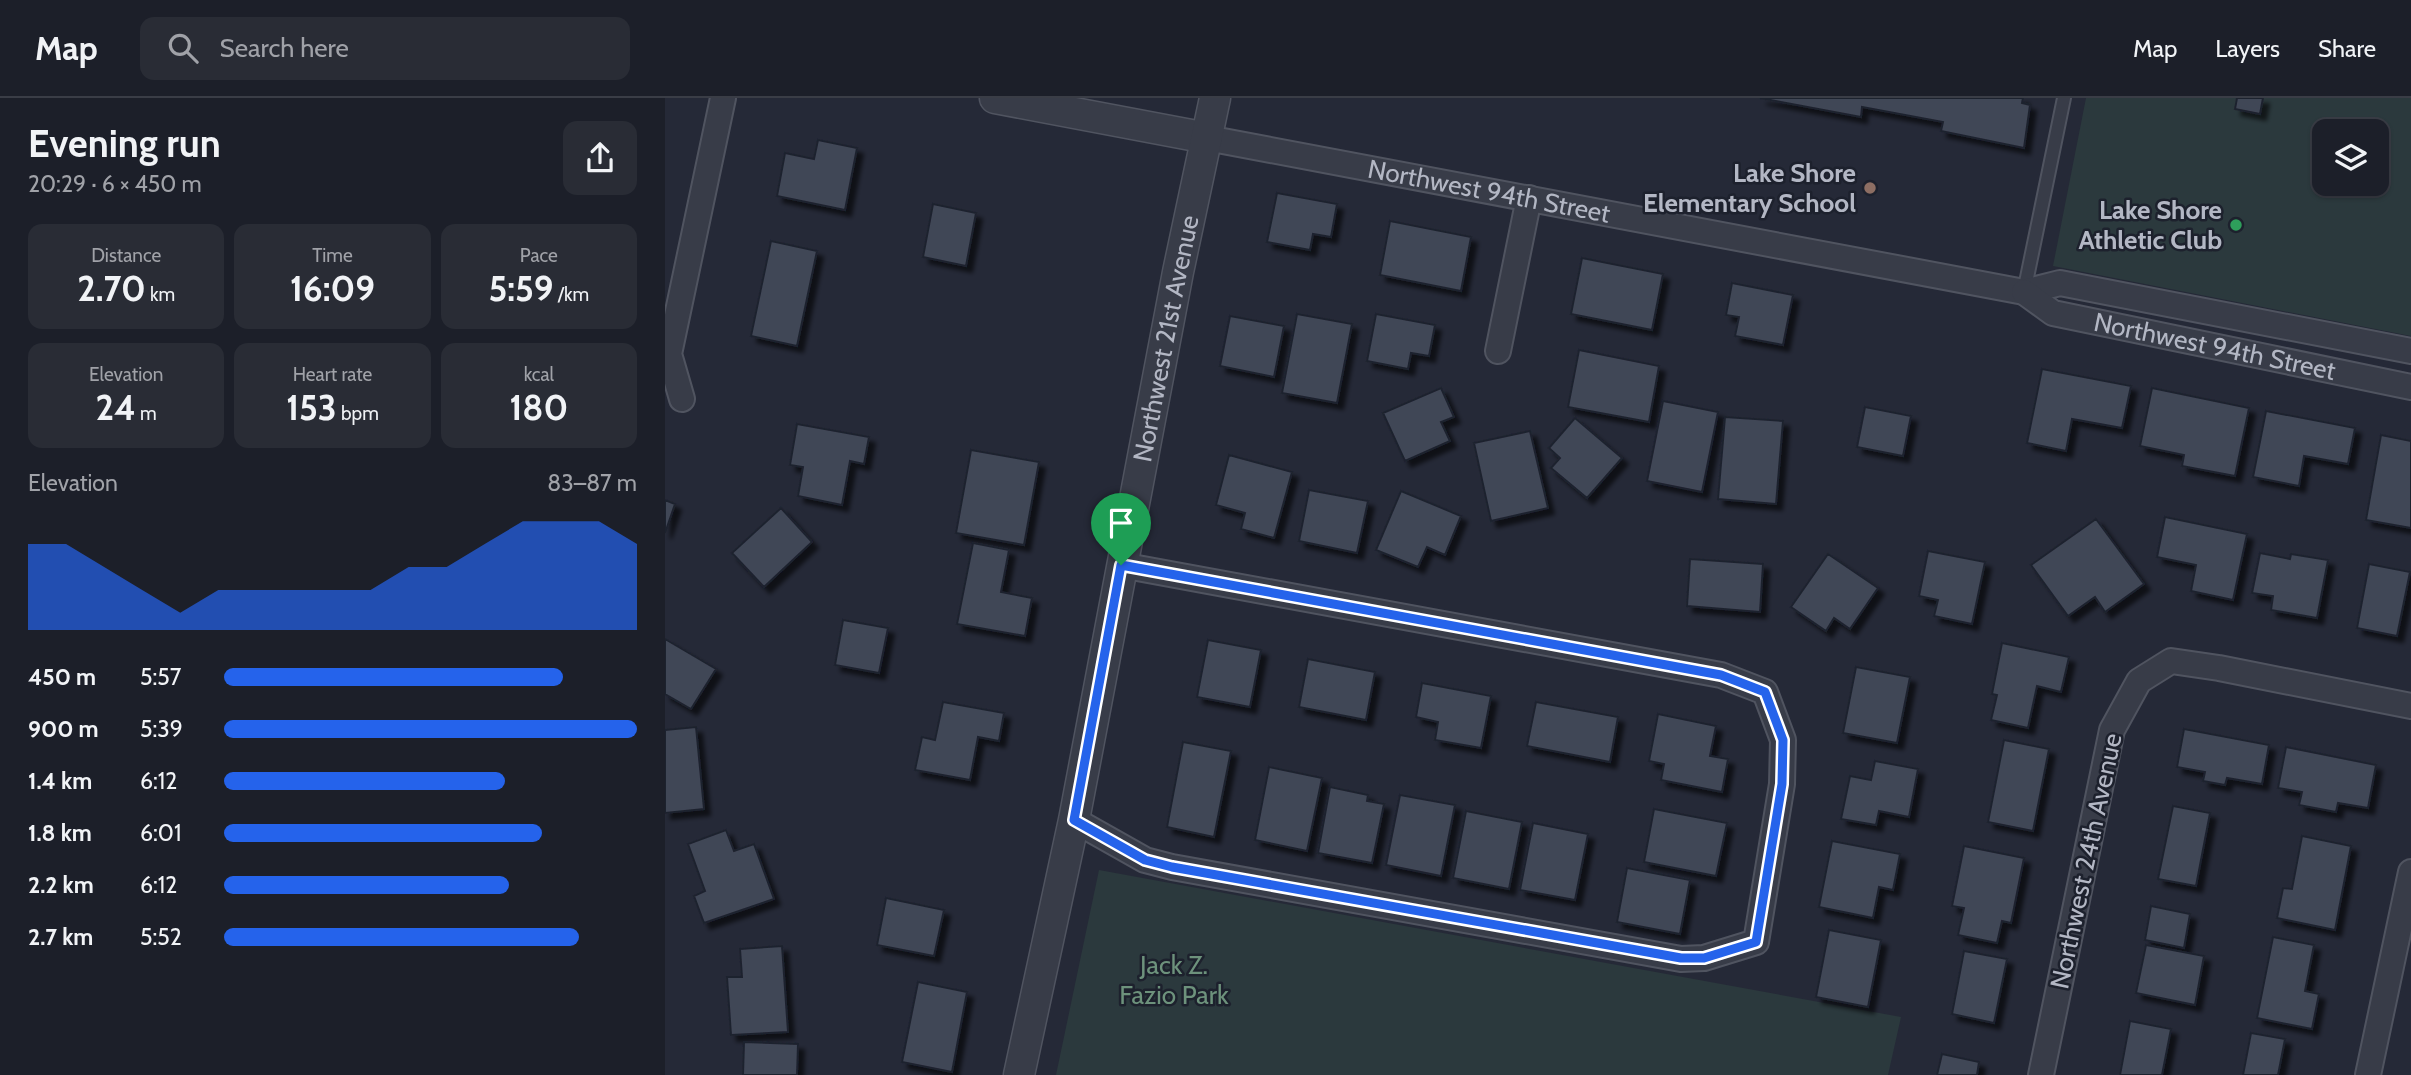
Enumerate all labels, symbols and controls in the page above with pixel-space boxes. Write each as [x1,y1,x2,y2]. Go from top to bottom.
search box [140,17,630,80]
text: Map [35,28,98,68]
icon: search [164,29,202,67]
text: Search here [220,32,349,64]
text: Map [2133,34,2177,63]
text: Layers [2215,34,2280,63]
text: Share [2318,34,2376,63]
map controls [2312,119,2389,196]
button: layers [2312,119,2389,196]
text: Evening run [28,120,221,167]
button: share [563,121,637,195]
street label: Northwest 94th Street [1365,153,1613,230]
place label: Lake Shore Elementary School [1643,157,1856,219]
text: 20:29 · 6 × 450 m [28,170,202,198]
marker: Lake Shore Elementary School [1862,180,1878,196]
place label: Lake Shore Athletic Club [2078,194,2222,256]
street label: Northwest 21st Avenue [1126,212,1206,465]
marker: Lake Shore Athletic Club [2228,217,2244,233]
text: Distance [91,244,161,267]
text: Time [312,244,353,267]
text: Pace [520,244,558,267]
text: 2.70 [77,267,146,310]
text: 16:09 [290,267,375,310]
text: 5:59 [489,267,554,310]
text: km [146,283,175,306]
text: /km [554,283,589,306]
street label: Northwest 94th Street [2091,306,2339,387]
text: Elevation [89,363,163,386]
text: Heart rate [293,363,372,386]
text: kcal [524,363,554,386]
text: 24 [96,386,136,429]
text: 153 [286,386,337,429]
text: 180 [509,386,568,429]
text: m [136,402,157,425]
text: bpm [337,402,379,425]
text: Elevation [28,469,118,497]
text: 83–87 m [547,469,637,497]
pin [1091,493,1151,565]
icon: arrive [1102,504,1140,542]
text: 450 m [28,663,96,691]
text: 5:57 [140,663,181,691]
text: 900 m [28,715,99,743]
text: 5:39 [140,715,183,743]
street label: Northwest 24th Avenue [2043,730,2129,992]
text: 1.4 km [28,767,92,795]
text: 6:12 [140,767,177,795]
text: 1.8 km [28,819,92,847]
text: 6:01 [140,819,181,847]
text: 2.2 km [28,871,94,899]
text: 6:12 [140,871,177,899]
text: 2.7 km [28,923,93,951]
text: 5:52 [140,923,182,951]
park label: Jack Z. Fazio Park [1119,949,1229,1011]

